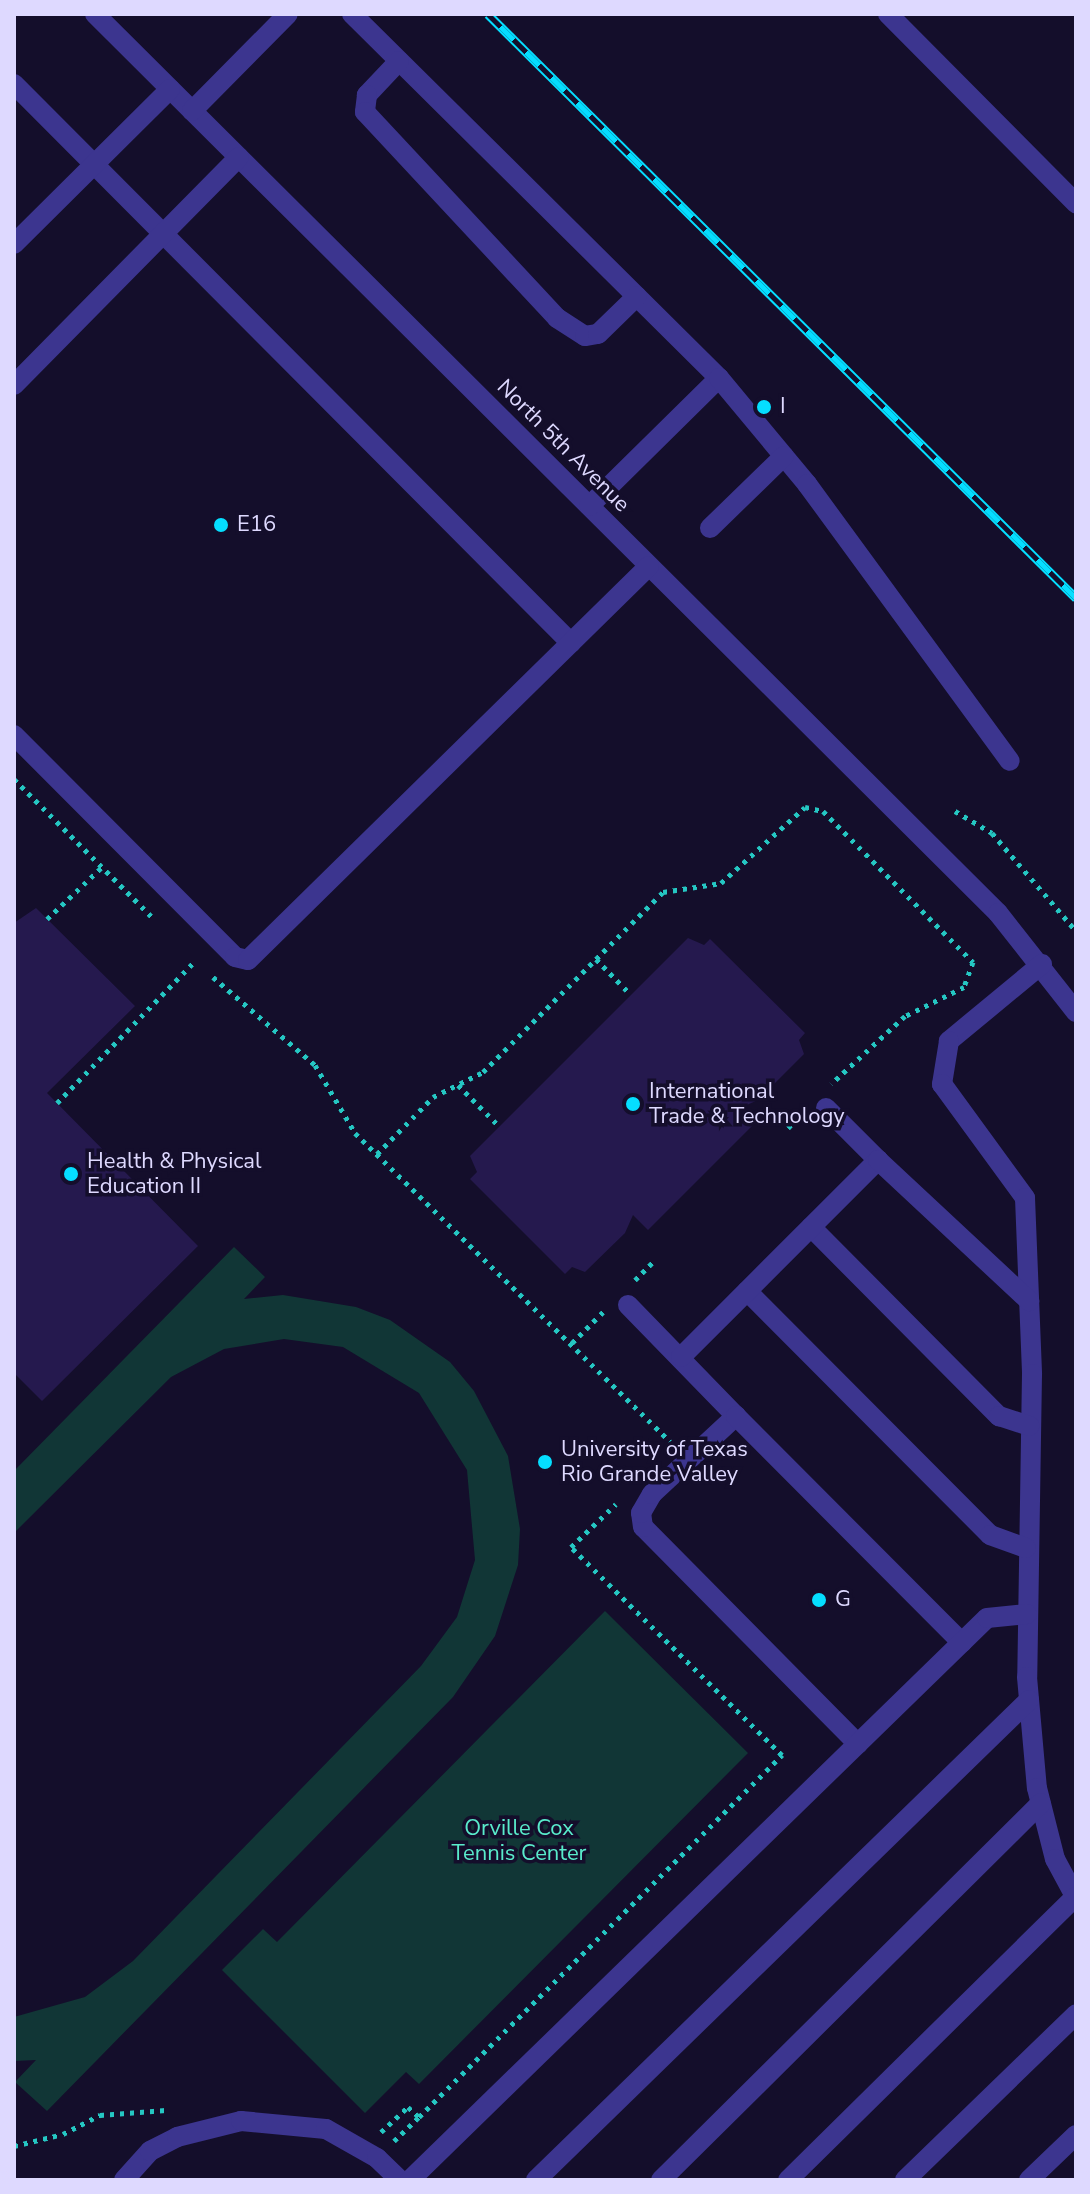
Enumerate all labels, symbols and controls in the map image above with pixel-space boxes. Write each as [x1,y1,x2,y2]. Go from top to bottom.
street label: North 5th Avenue [491,374,635,518]
place label: I [780,394,786,420]
marker: I [755,398,773,416]
place label: E16 [237,512,276,538]
marker: E16 [212,516,230,534]
place label: International Trade & Technology [649,1078,845,1130]
marker: International Trade & Technology [624,1095,642,1113]
place label: Health & Physical Education II [87,1148,262,1200]
marker: Health & Physical Education II [62,1165,80,1183]
place label: University of Texas Rio Grande Valley [561,1436,748,1488]
marker: University of Texas Rio Grande Valley [536,1453,554,1471]
place label: G [835,1587,851,1613]
marker: G [810,1591,828,1609]
park label: Orville Cox Tennis Center [451,1815,587,1866]

